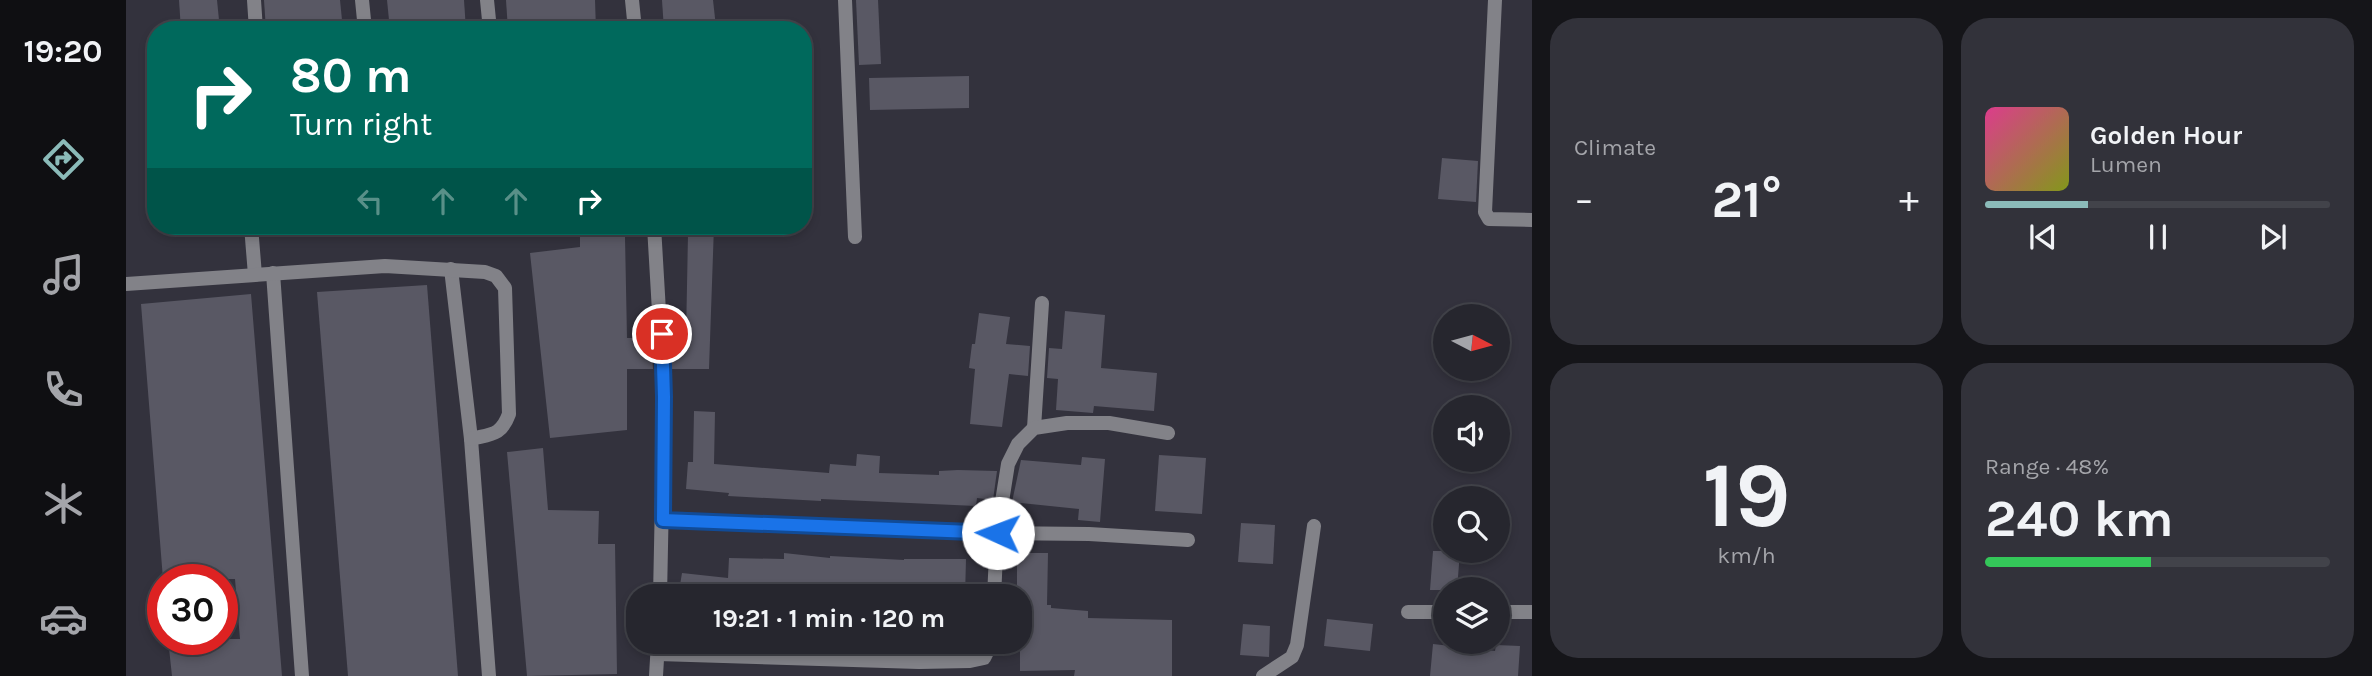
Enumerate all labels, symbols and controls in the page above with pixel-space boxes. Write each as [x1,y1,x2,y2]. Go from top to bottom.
text: 19:20 [23,33,103,70]
text: 80 m [290,47,412,104]
icon: right [175,49,266,140]
text: Turn right [290,106,432,143]
text: Golden Hour [2090,120,2242,151]
text: Climate [1574,134,1656,161]
icon: directions [39,135,88,184]
text: Lumen [2090,151,2162,178]
text: 21° [1711,169,1782,230]
text: − [1574,177,1594,222]
text: + [1899,177,1919,222]
icon: left [351,182,389,220]
icon: ahead [424,182,462,220]
icon: ahead [497,182,535,220]
icon: right [570,182,608,220]
icon: previous [2024,218,2062,256]
icon: pause [2139,218,2177,256]
icon: next [2254,218,2292,256]
icon: music [39,250,88,299]
pin [632,304,692,364]
north arrow [1433,304,1510,382]
map controls [1433,304,1510,654]
icon: arrive [643,315,681,353]
icon: phone [39,365,88,414]
button: sound [1433,395,1510,472]
text: 19 [1703,443,1790,549]
text: Range · 48% [1985,453,2109,480]
icon: climate [39,479,88,528]
button: search [1433,486,1510,563]
text: 240 km [1985,488,2174,549]
position arrow [961,496,1035,570]
text: km/h [1717,542,1776,569]
speed limit sign: 30 [147,564,238,655]
button: layers [1433,577,1510,654]
icon: car [39,594,88,643]
text: 19:21 · 1 min · 120 m [713,603,945,634]

